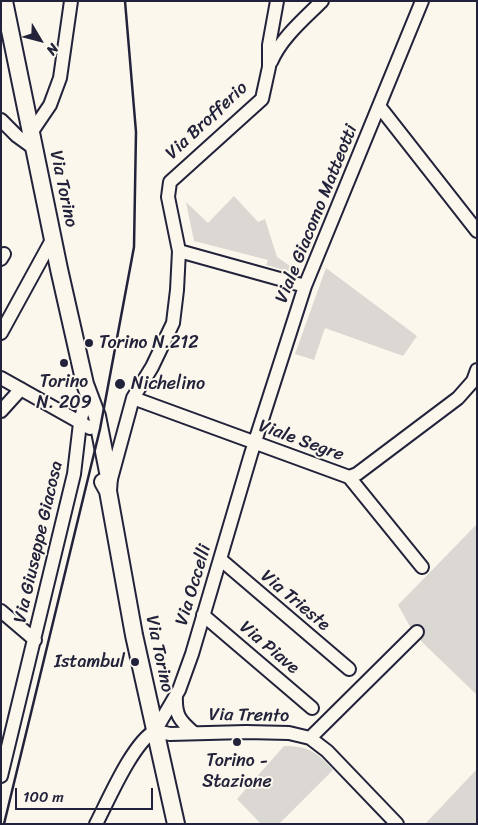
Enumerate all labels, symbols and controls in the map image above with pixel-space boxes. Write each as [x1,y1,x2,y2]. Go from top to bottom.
north arrow [15,15,65,65]
text: N [39,38,65,61]
street label: Via Brofferio [162,78,252,164]
street label: Viale Giacomo Matteotti [271,122,363,306]
street label: Via Torino [44,149,82,229]
place label: Torino N.212 [99,332,199,354]
marker: Torino N.212 [83,337,95,349]
marker: Torino N. 209 [58,357,70,369]
place label: Torino N. 209 [36,371,92,414]
place label: Nichelino [131,373,205,395]
marker: Nichelino [113,377,127,391]
street label: Viale Segre [255,416,347,466]
street label: Via Giuseppe Giacosa [10,459,68,625]
street label: Via Occelli [171,542,217,628]
street label: Via Trieste [256,566,334,636]
street label: Via Torino [140,614,178,694]
street label: Via Piave [235,617,303,679]
place label: Istambul [54,651,125,673]
marker: Istambul [129,656,141,668]
street label: Via Trento [209,704,289,728]
marker: Torino - Stazione [231,736,243,748]
place label: Torino - Stazione [202,750,272,792]
scale bar [18,778,155,810]
text: 100 m [23,784,64,810]

